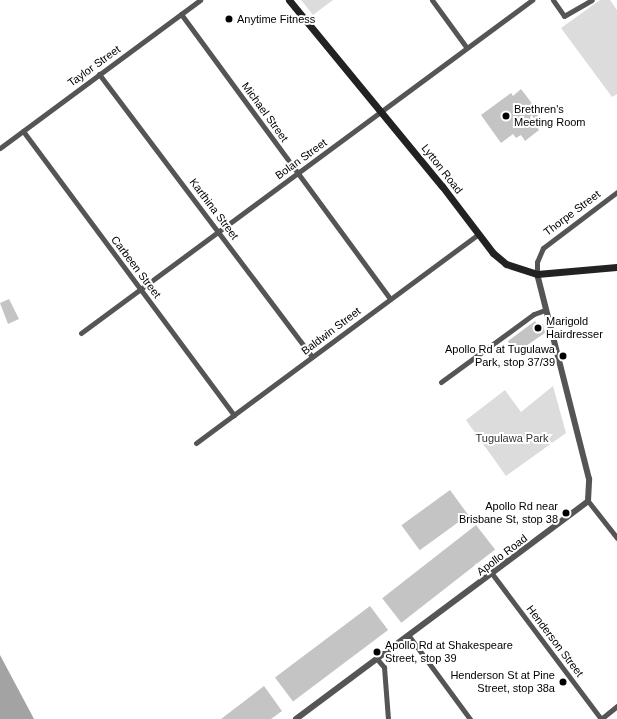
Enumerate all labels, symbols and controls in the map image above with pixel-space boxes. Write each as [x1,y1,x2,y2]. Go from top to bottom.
place label: Anytime Fitness [237,12,315,26]
marker: Anytime Fitness [224,14,234,24]
street label: Taylor Street [65,43,123,89]
street label: Michael Street [239,80,291,144]
place label: Brethren's Meeting Room [514,103,586,129]
marker: Brethren's Meeting Room [501,111,511,121]
street label: Bolan Street [273,136,329,182]
street label: Lytton Road [419,142,465,196]
street label: Karthina Street [187,176,241,242]
street label: Thorpe Street [541,187,603,239]
street label: Carbeen Street [108,233,164,301]
street label: Baldwin Street [299,304,363,358]
place label: Marigold Hairdresser [546,315,603,341]
marker: Marigold Hairdresser [533,323,543,333]
place label: Apollo Rd at Tugulawa Park, stop 37/39 [445,343,555,369]
marker: Apollo Rd at Tugulawa Park, stop 37/39 [558,351,568,361]
park label: Tugulawa Park [476,431,548,445]
place label: Apollo Rd near Brisbane St, stop 38 [459,500,558,526]
marker: Apollo Rd near Brisbane St, stop 38 [561,508,571,518]
street label: Apollo Road [474,532,530,578]
street label: Henderson Street [524,603,586,679]
place label: Apollo Rd at Shakespeare Street, stop 39 [385,639,513,665]
marker: Apollo Rd at Shakespeare Street, stop 39 [372,647,382,657]
place label: Henderson St at Pine Street, stop 38a [450,669,555,695]
marker: Henderson St at Pine Street, stop 38a [558,677,568,687]

